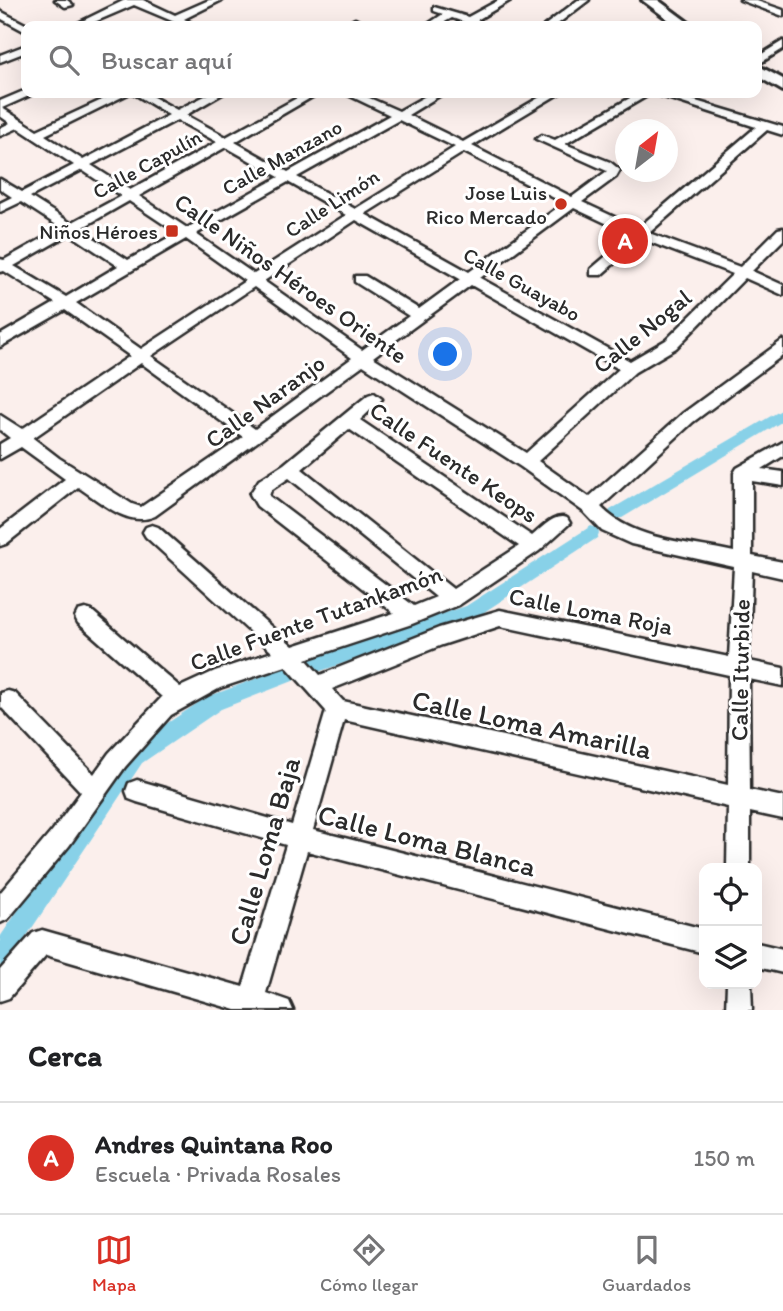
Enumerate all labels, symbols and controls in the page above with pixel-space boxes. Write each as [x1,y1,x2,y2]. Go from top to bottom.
search box [21,21,762,98]
icon: search [45,41,83,79]
text: Buscar aquí [101,44,232,76]
street label: Calle Manzano [218,114,346,200]
north arrow [615,119,678,182]
street label: Calle Capulín [88,124,206,204]
street label: Calle Limón [280,163,384,243]
place label: Jose Luis Rico Mercado [426,180,547,229]
street label: Calle Niños Héroes Oriente [169,187,413,369]
marker: Jose Luis Rico Mercado [553,196,569,212]
pin: A [602,215,648,267]
place label: Niños Héroes [39,219,158,244]
marker: Niños Héroes [164,223,180,239]
street label: Calle Guayabo [459,242,585,326]
street label: Calle Nogal [587,282,697,380]
your location [428,337,462,371]
street label: Calle Naranjo [200,348,330,454]
street label: Calle Fuente Keops [364,395,544,529]
street label: Calle Fuente Tutankamón [186,559,446,677]
street label: Calle Loma Roja [507,581,676,641]
street label: Calle Iturbide [724,599,756,741]
street label: Calle Loma Amarilla [409,682,655,766]
street label: Calle Loma Baja [221,752,307,949]
street label: Calle Loma Blanca [314,796,540,884]
map controls [699,863,762,989]
button: locate [699,863,762,926]
button: layers [699,926,762,989]
text: Cerca [28,1037,102,1074]
text: Andres Quintana Roo [95,1128,333,1160]
text: A [44,1144,58,1172]
text: 150 m [694,1144,755,1172]
text: Escuela · Privada Rosales [95,1160,341,1188]
tab: Mapa [92,1231,136,1296]
tab: Cómo llegar [320,1231,418,1296]
tab: Guardados [602,1231,691,1296]

